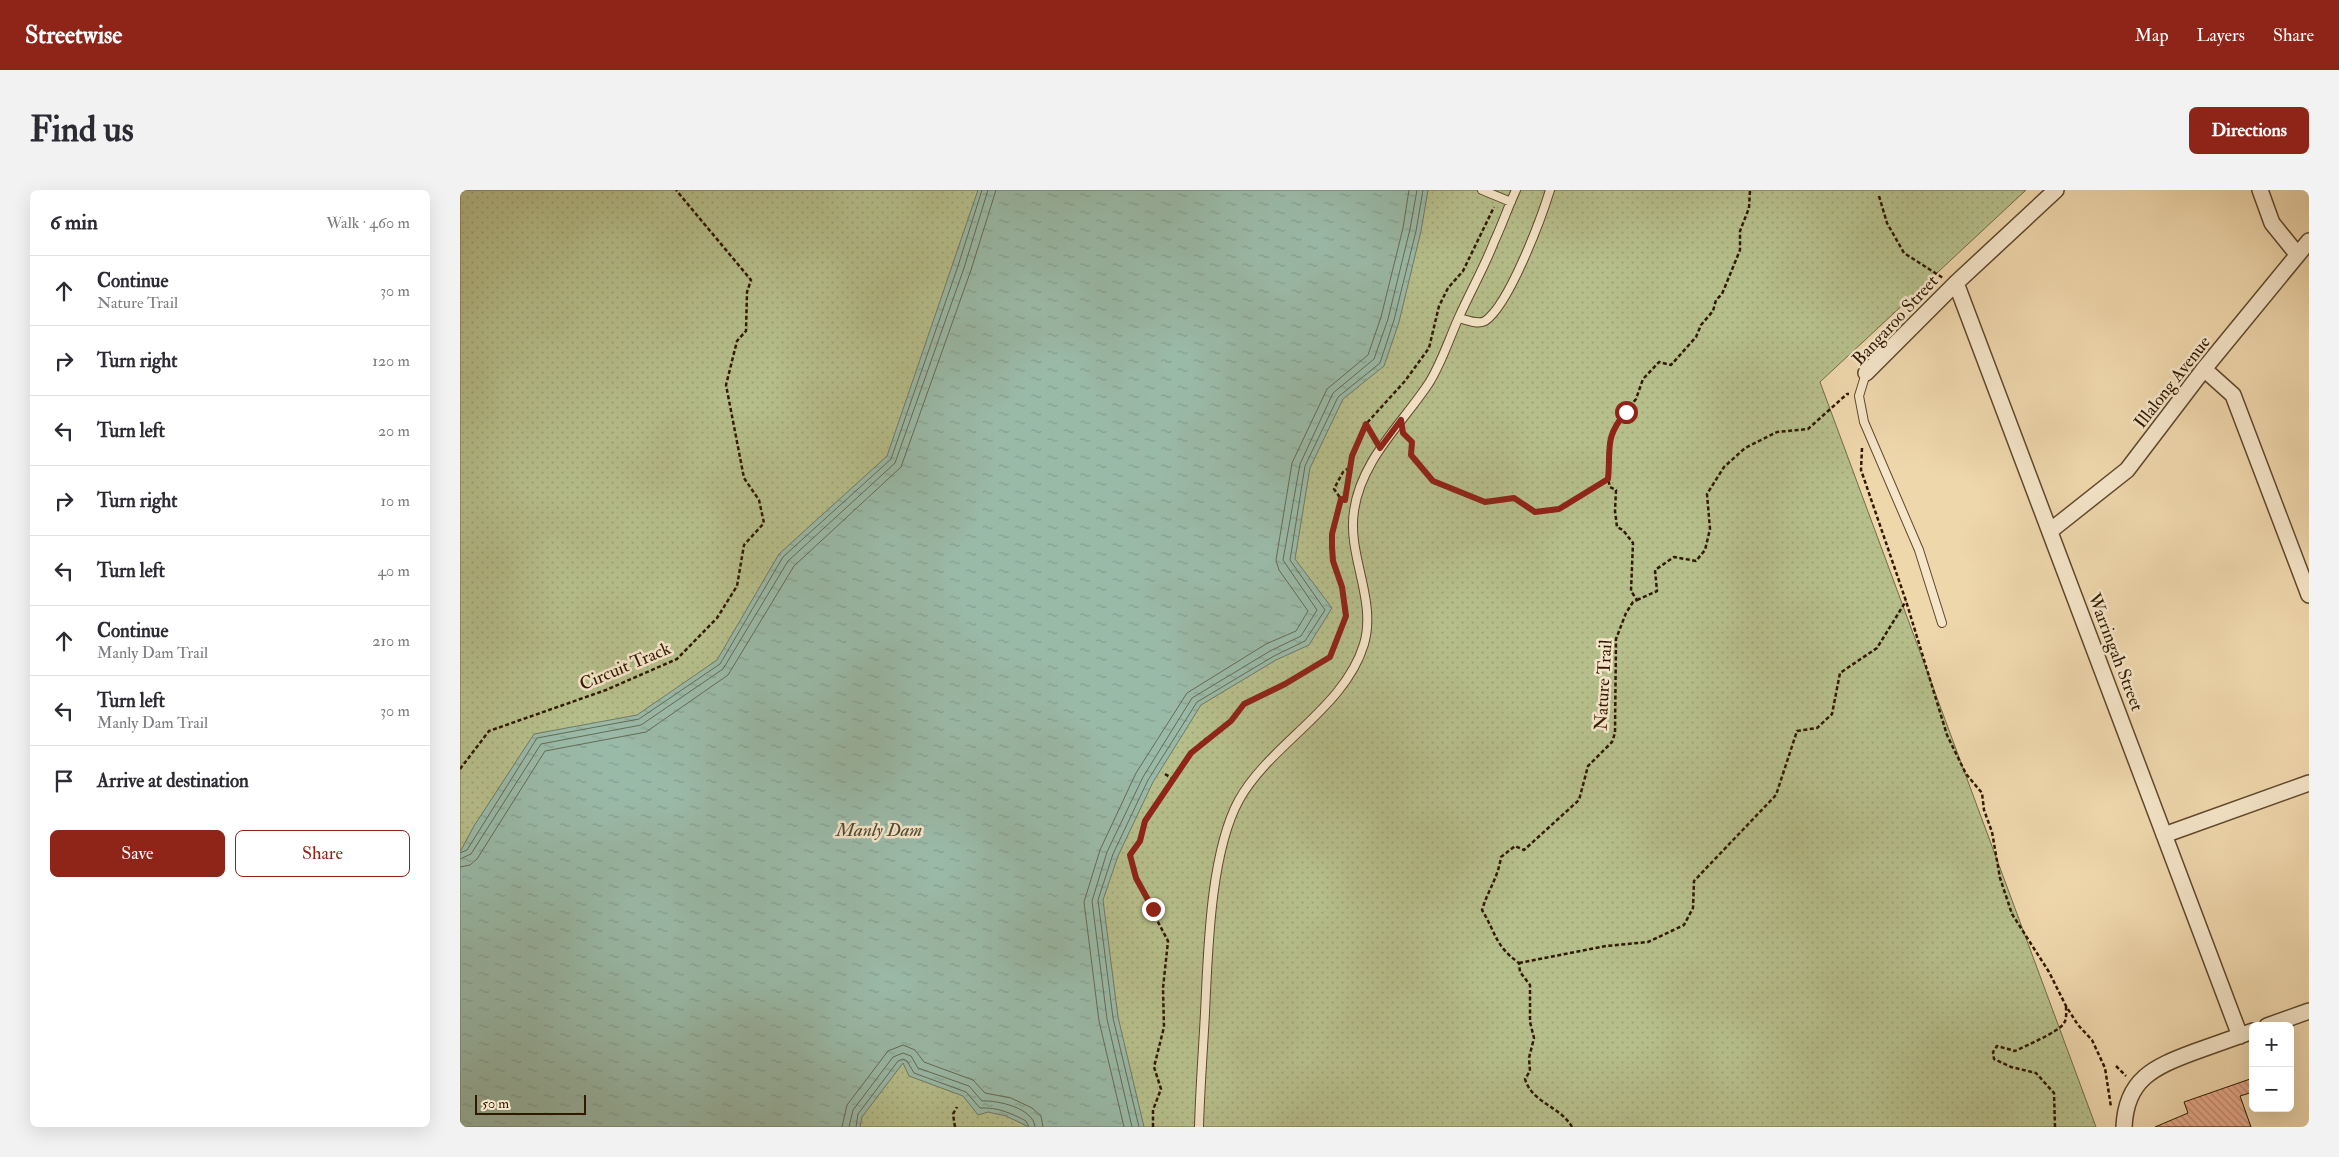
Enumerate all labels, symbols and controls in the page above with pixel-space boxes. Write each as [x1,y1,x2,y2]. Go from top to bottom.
text: Streetwise [25,20,122,51]
text: Map [2135,24,2169,47]
text: Layers [2197,24,2245,47]
text: Share [2273,24,2314,47]
button: Directions [2189,107,2309,154]
text: Find us [30,108,134,152]
text: 6 min [50,209,98,236]
text: Walk · 460 m [326,213,410,233]
text: Continue [97,269,168,293]
street label: Bangaroo Street [1847,270,1943,371]
icon: ahead [50,277,78,305]
text: 30 m [380,281,410,301]
text: Nature Trail [97,293,178,313]
street label: Illalong Avenue [2129,331,2216,433]
icon: right [50,347,78,375]
text: Turn right [97,349,177,373]
text: 120 m [372,351,410,371]
route start [1615,401,1638,424]
icon: left [50,417,78,445]
text: Turn left [97,419,165,443]
text: 20 m [378,421,410,441]
icon: right [50,487,78,515]
text: Turn right [97,489,177,513]
text: 10 m [380,491,410,511]
icon: left [50,557,78,585]
text: Turn left [97,559,165,583]
text: 40 m [377,561,410,581]
street label: Warringah Street [2082,589,2149,715]
text: Continue [97,619,168,643]
icon: ahead [50,627,78,655]
text: 210 m [372,631,410,651]
street label: Circuit Track [576,637,675,696]
street label: Nature Trail [1590,639,1617,731]
text: Manly Dam Trail [97,643,208,663]
text: Turn left [97,689,165,713]
icon: left [50,697,78,725]
text: 30 m [380,701,410,721]
text: Manly Dam Trail [97,713,208,733]
icon: arrive [50,767,78,795]
text: Arrive at destination [97,769,249,793]
water label: Manly Dam [835,818,922,842]
button: Save [50,830,225,877]
button: Share [235,830,410,877]
route end [1142,898,1165,921]
map controls [2249,1022,2294,1112]
button: + [2249,1022,2294,1067]
button: − [2249,1067,2294,1112]
scale bar [475,1092,586,1115]
text: 50 m [482,1095,509,1112]

